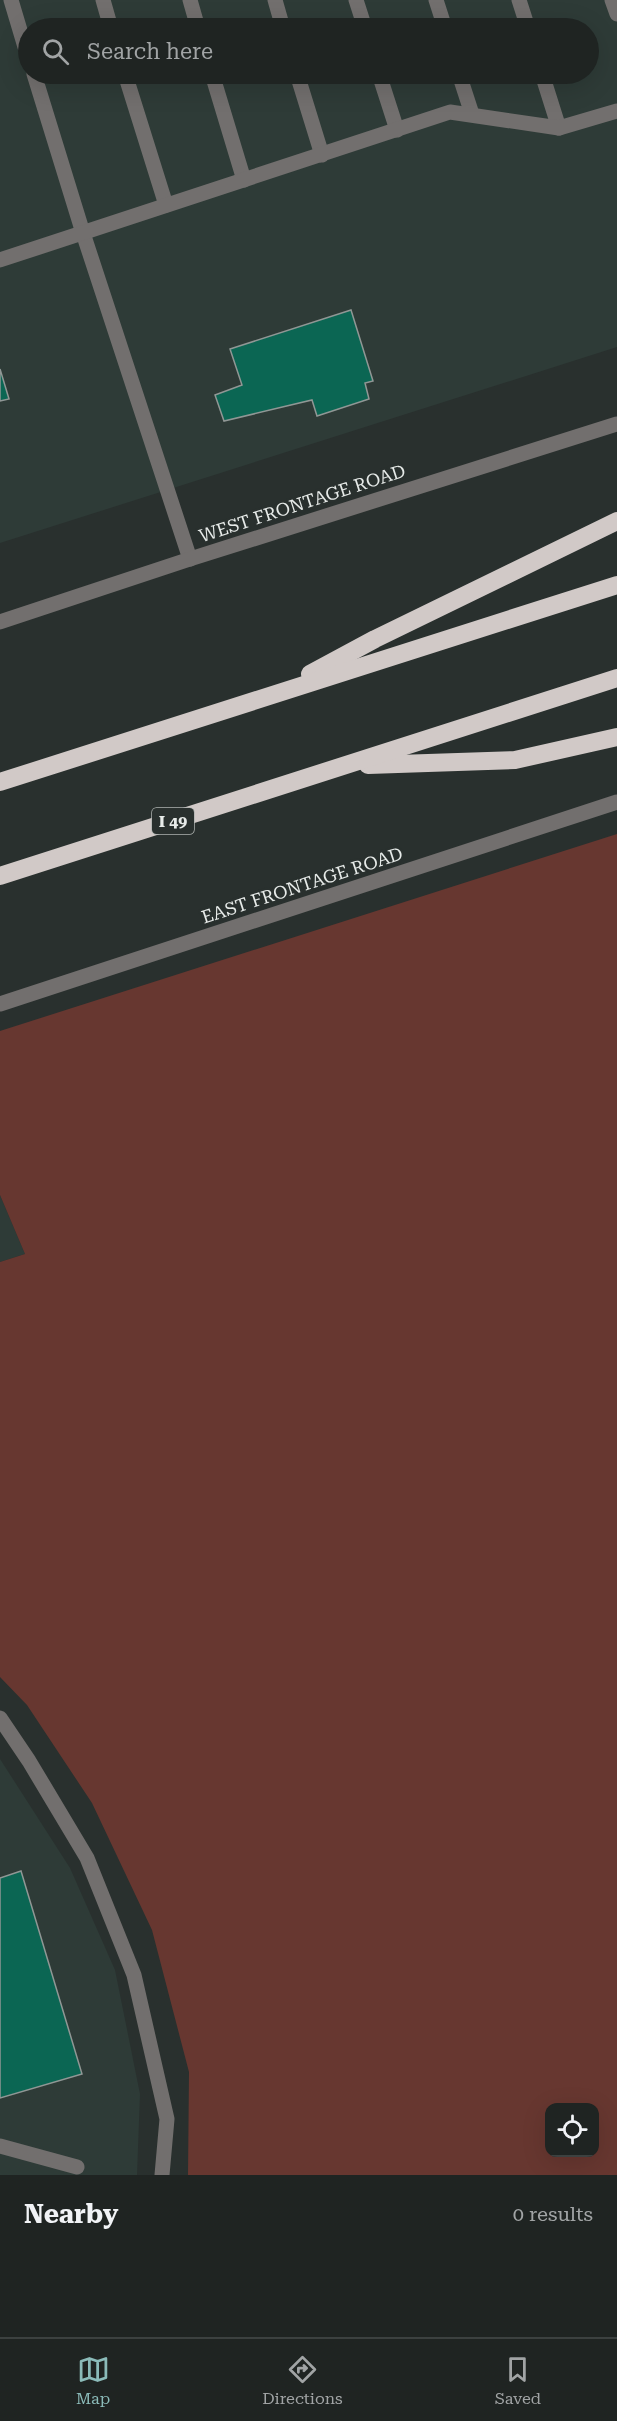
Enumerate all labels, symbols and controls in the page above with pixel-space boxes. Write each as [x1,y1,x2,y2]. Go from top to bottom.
search box [18,18,599,84]
icon: search [39,35,72,68]
text: Search here [87,39,213,64]
street label: WEST FRONTAGE ROAD [196,460,408,546]
road number: I 49 [152,808,194,834]
street label: EAST FRONTAGE ROAD [199,842,405,927]
map controls [545,2103,599,2157]
button: locate [545,2103,599,2157]
text: Nearby [24,2199,118,2229]
text: 0 results [513,2202,593,2226]
tab: Map [76,2353,110,2408]
tab: Directions [262,2353,343,2408]
tab: Saved [495,2353,541,2408]

